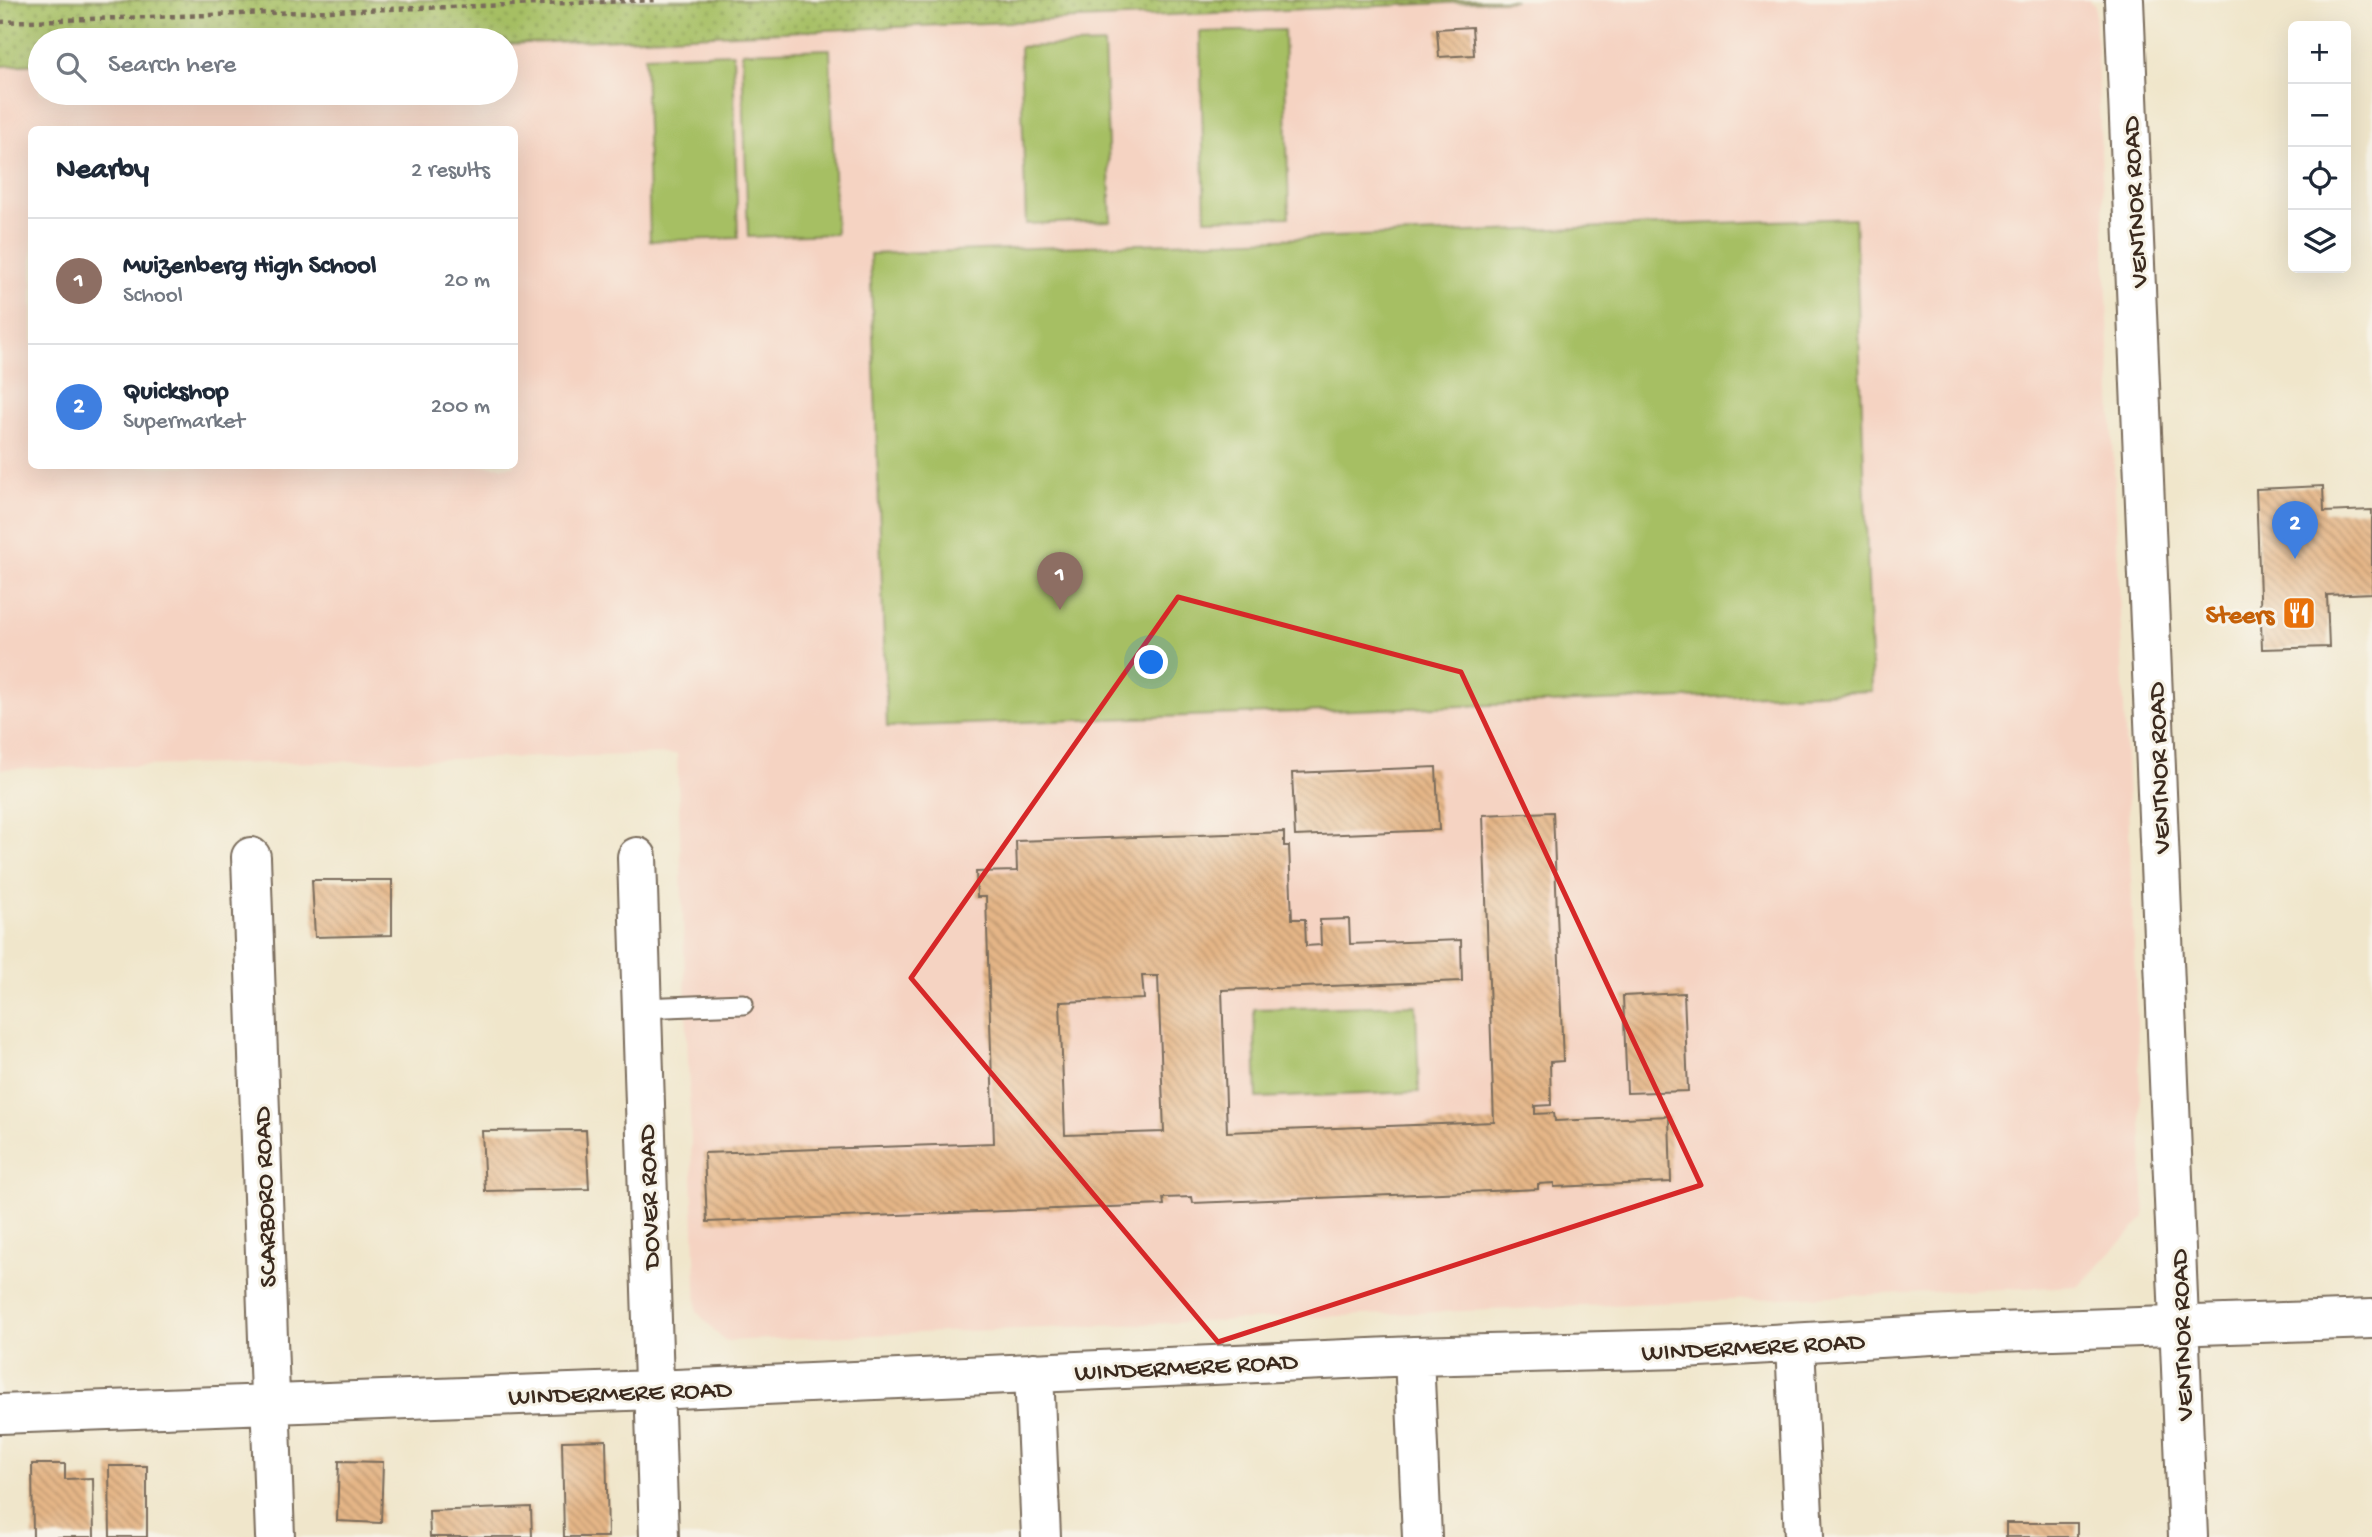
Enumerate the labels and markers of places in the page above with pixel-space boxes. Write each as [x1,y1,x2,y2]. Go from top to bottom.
pin: 2 [2272,501,2318,559]
pin: 1 [1037,552,1083,610]
restaurant icon: Steers [2280,594,2318,632]
place label: Steers [2206,602,2275,633]

